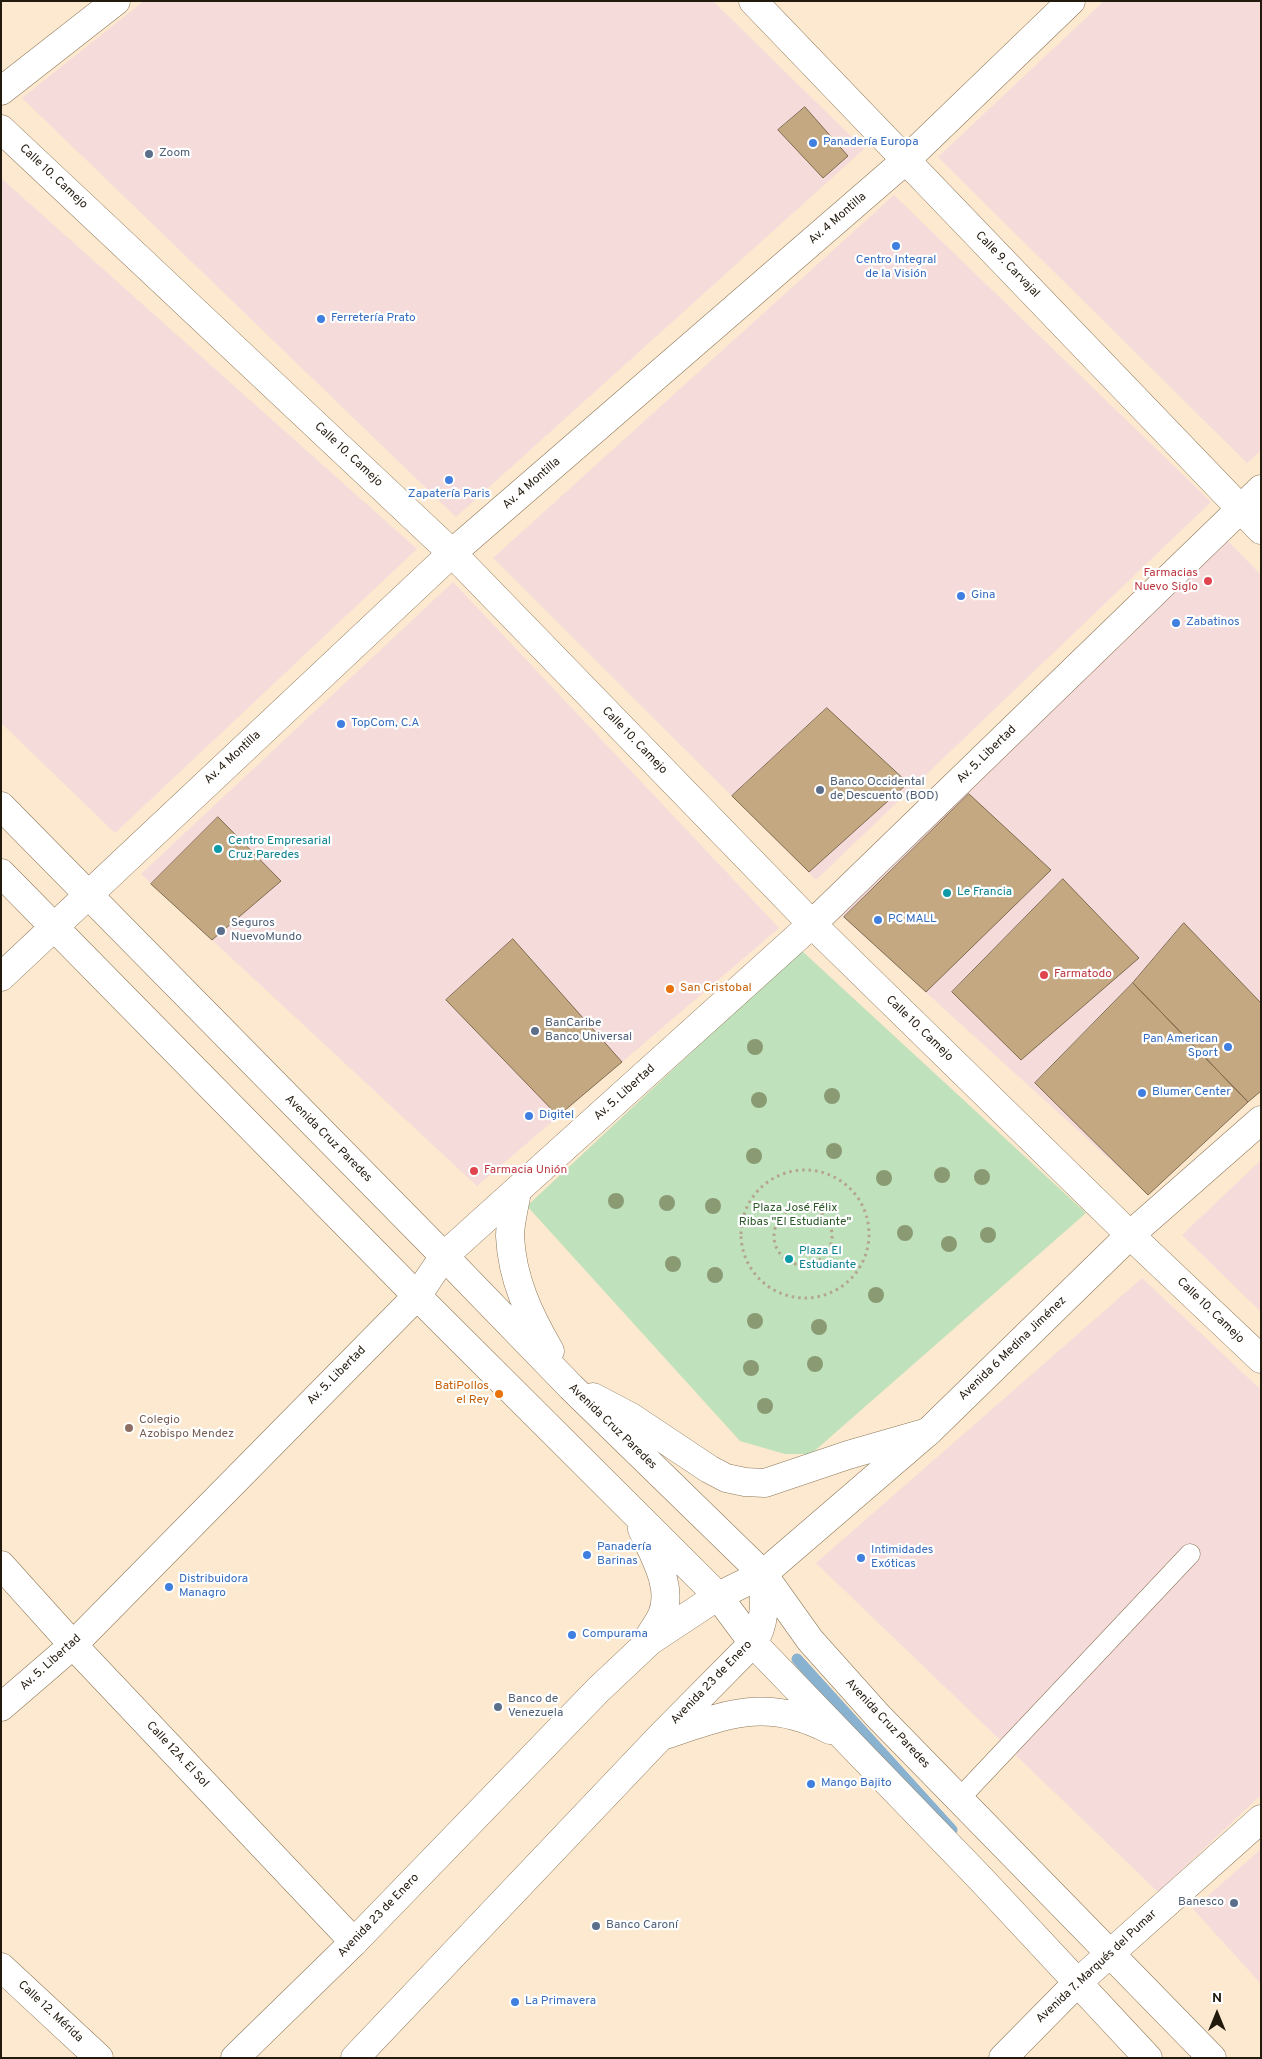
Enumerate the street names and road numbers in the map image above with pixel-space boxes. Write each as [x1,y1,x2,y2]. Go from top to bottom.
street label: Calle 10. Camejo [16,142,90,212]
street label: Av. 4 Montilla [806,190,870,248]
street label: Calle 9. Carvajal [972,229,1042,301]
street label: Calle 10. Camejo [311,420,385,490]
street label: Av. 4 Montilla [500,455,564,513]
street label: Calle 10. Camejo [598,704,670,778]
street label: Av. 5. Libertad [954,723,1020,787]
street label: Av. 4 Montilla [202,728,264,788]
street label: Calle 10. Camejo [882,993,956,1065]
street label: Av. 5. Libertad [592,1062,658,1124]
street label: Avenida Cruz Paredes [281,1092,375,1186]
street label: Calle 10. Camejo [1173,1275,1247,1347]
street label: Avenida 6 Medina Jiménez [956,1294,1070,1404]
street label: Av. 5. Libertad [305,1344,369,1408]
street label: Avenida Cruz Paredes [565,1381,659,1473]
street label: Av. 5. Libertad [18,1632,84,1694]
street label: Avenida 23 de Enero [668,1638,756,1728]
street label: Avenida Cruz Paredes [842,1676,932,1772]
street label: Calle 12A. El Sol [143,1719,211,1791]
street label: Avenida 23 de Enero [335,1871,423,1961]
street label: Avenida 7. Marqués del Pumar [1034,1907,1160,2027]
street label: Calle 12. Mérida [14,1978,86,2046]

